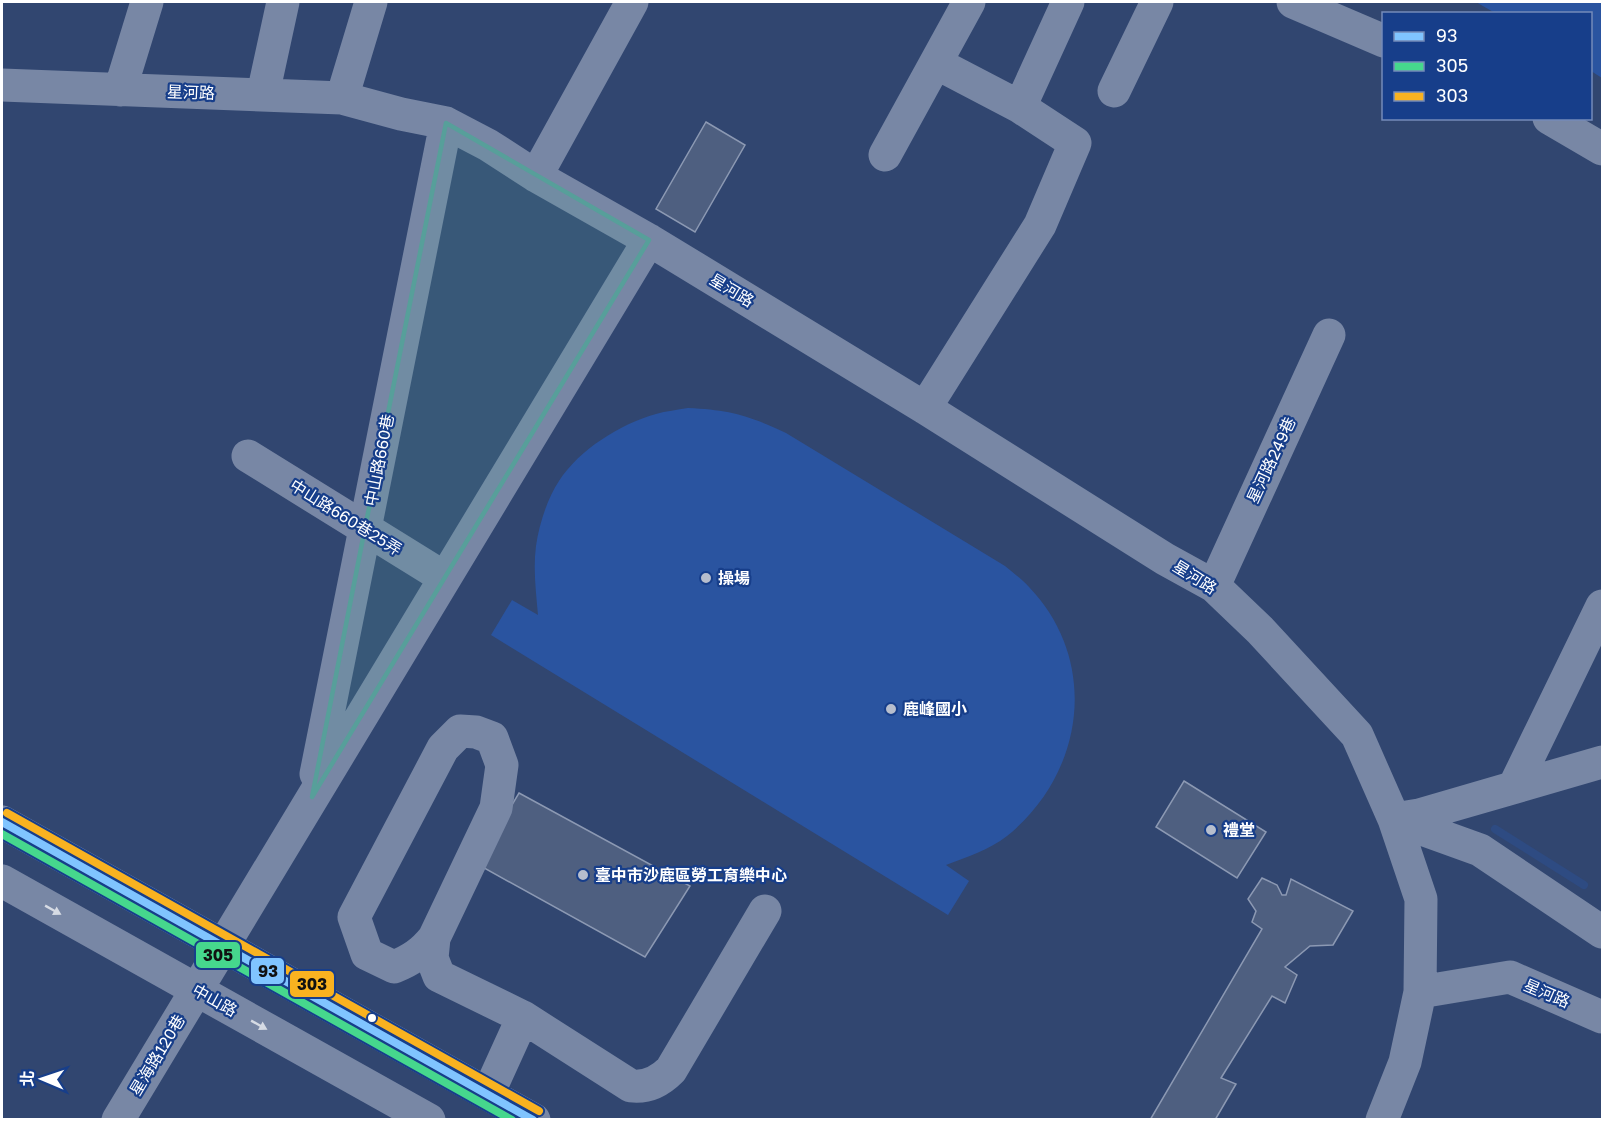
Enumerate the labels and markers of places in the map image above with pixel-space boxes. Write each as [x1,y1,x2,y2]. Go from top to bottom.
place label: 操場 [718,568,750,588]
marker: 操場 [699,571,713,585]
place label: 鹿峰國小 [903,699,967,719]
marker: 鹿峰國小 [884,702,898,716]
place label: 禮堂 [1223,820,1255,840]
marker: 禮堂 [1204,823,1218,837]
place label: 臺中市沙鹿區勞工育樂中心 [595,865,787,885]
marker: 臺中市沙鹿區勞工育樂中心 [576,868,590,882]
unlabelled marker [366,1012,378,1024]

